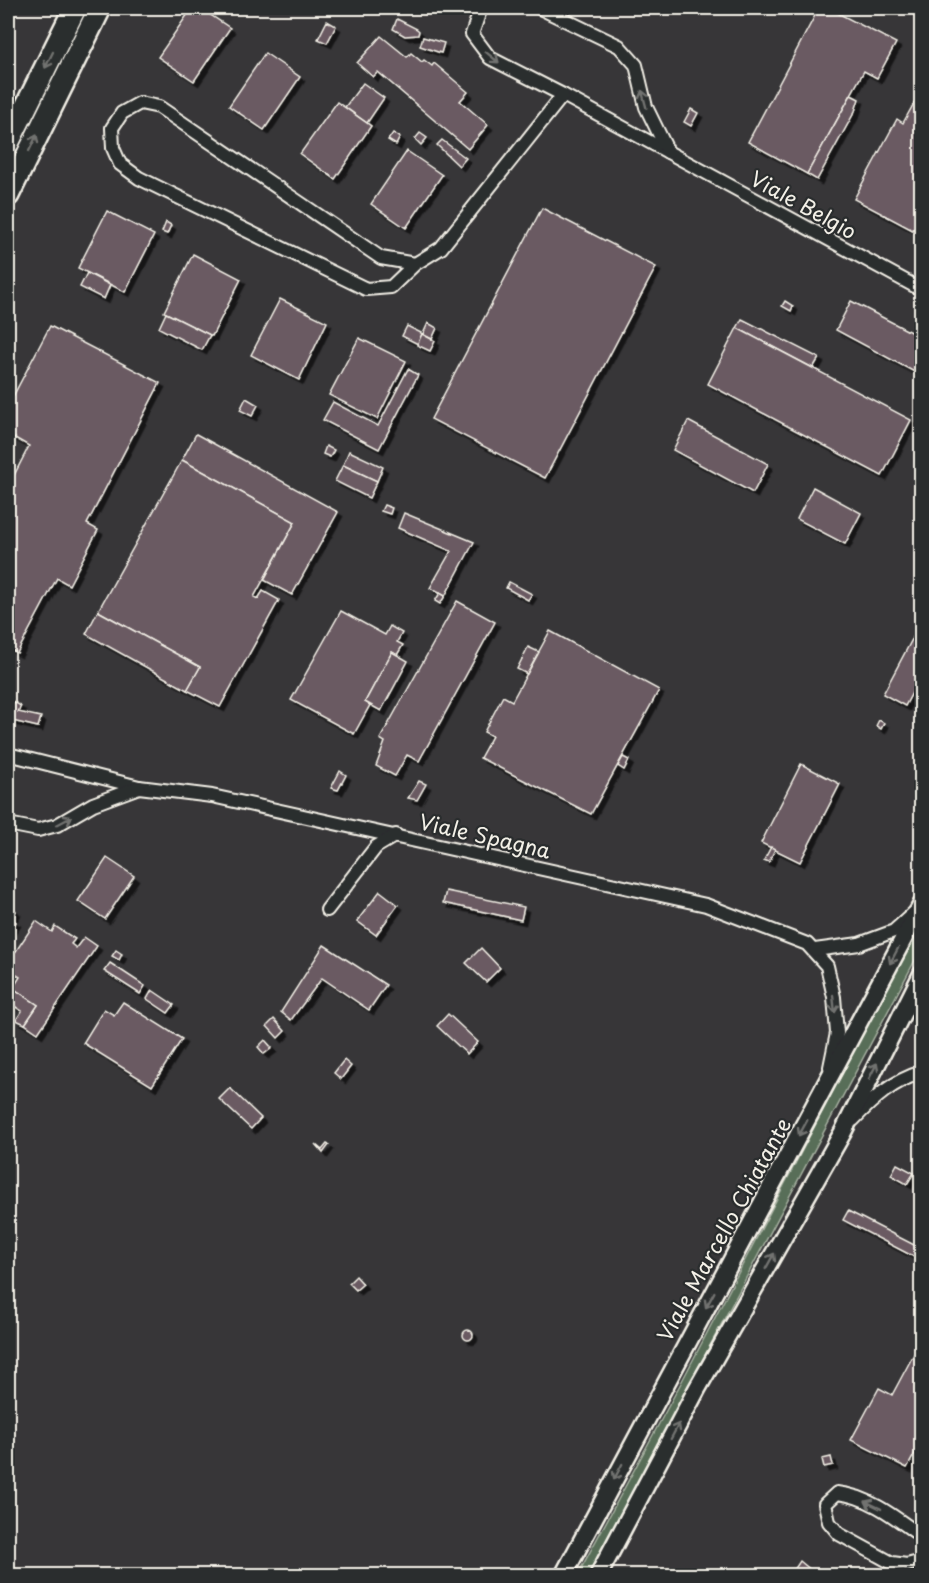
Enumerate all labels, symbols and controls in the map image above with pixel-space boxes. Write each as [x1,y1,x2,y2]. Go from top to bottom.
one-way arrow [42,50,54,68]
one-way arrow [484,50,500,63]
one-way arrow [638,89,650,108]
one-way arrow [28,134,40,152]
street label: Viale Belgio [745,162,863,246]
street label: Viale Spagna [416,804,554,866]
one-way arrow [54,815,72,826]
one-way arrow [888,947,900,965]
one-way arrow [829,993,840,1013]
one-way arrow [868,1063,880,1081]
street label: Viale Marcello Chiatante [648,1111,798,1347]
one-way arrow [797,1119,808,1137]
one-way arrow [764,1253,776,1270]
one-way arrow [704,1291,716,1308]
one-way arrow [669,1423,681,1440]
one-way arrow [612,1462,623,1480]
one-way arrow [865,1498,883,1510]

